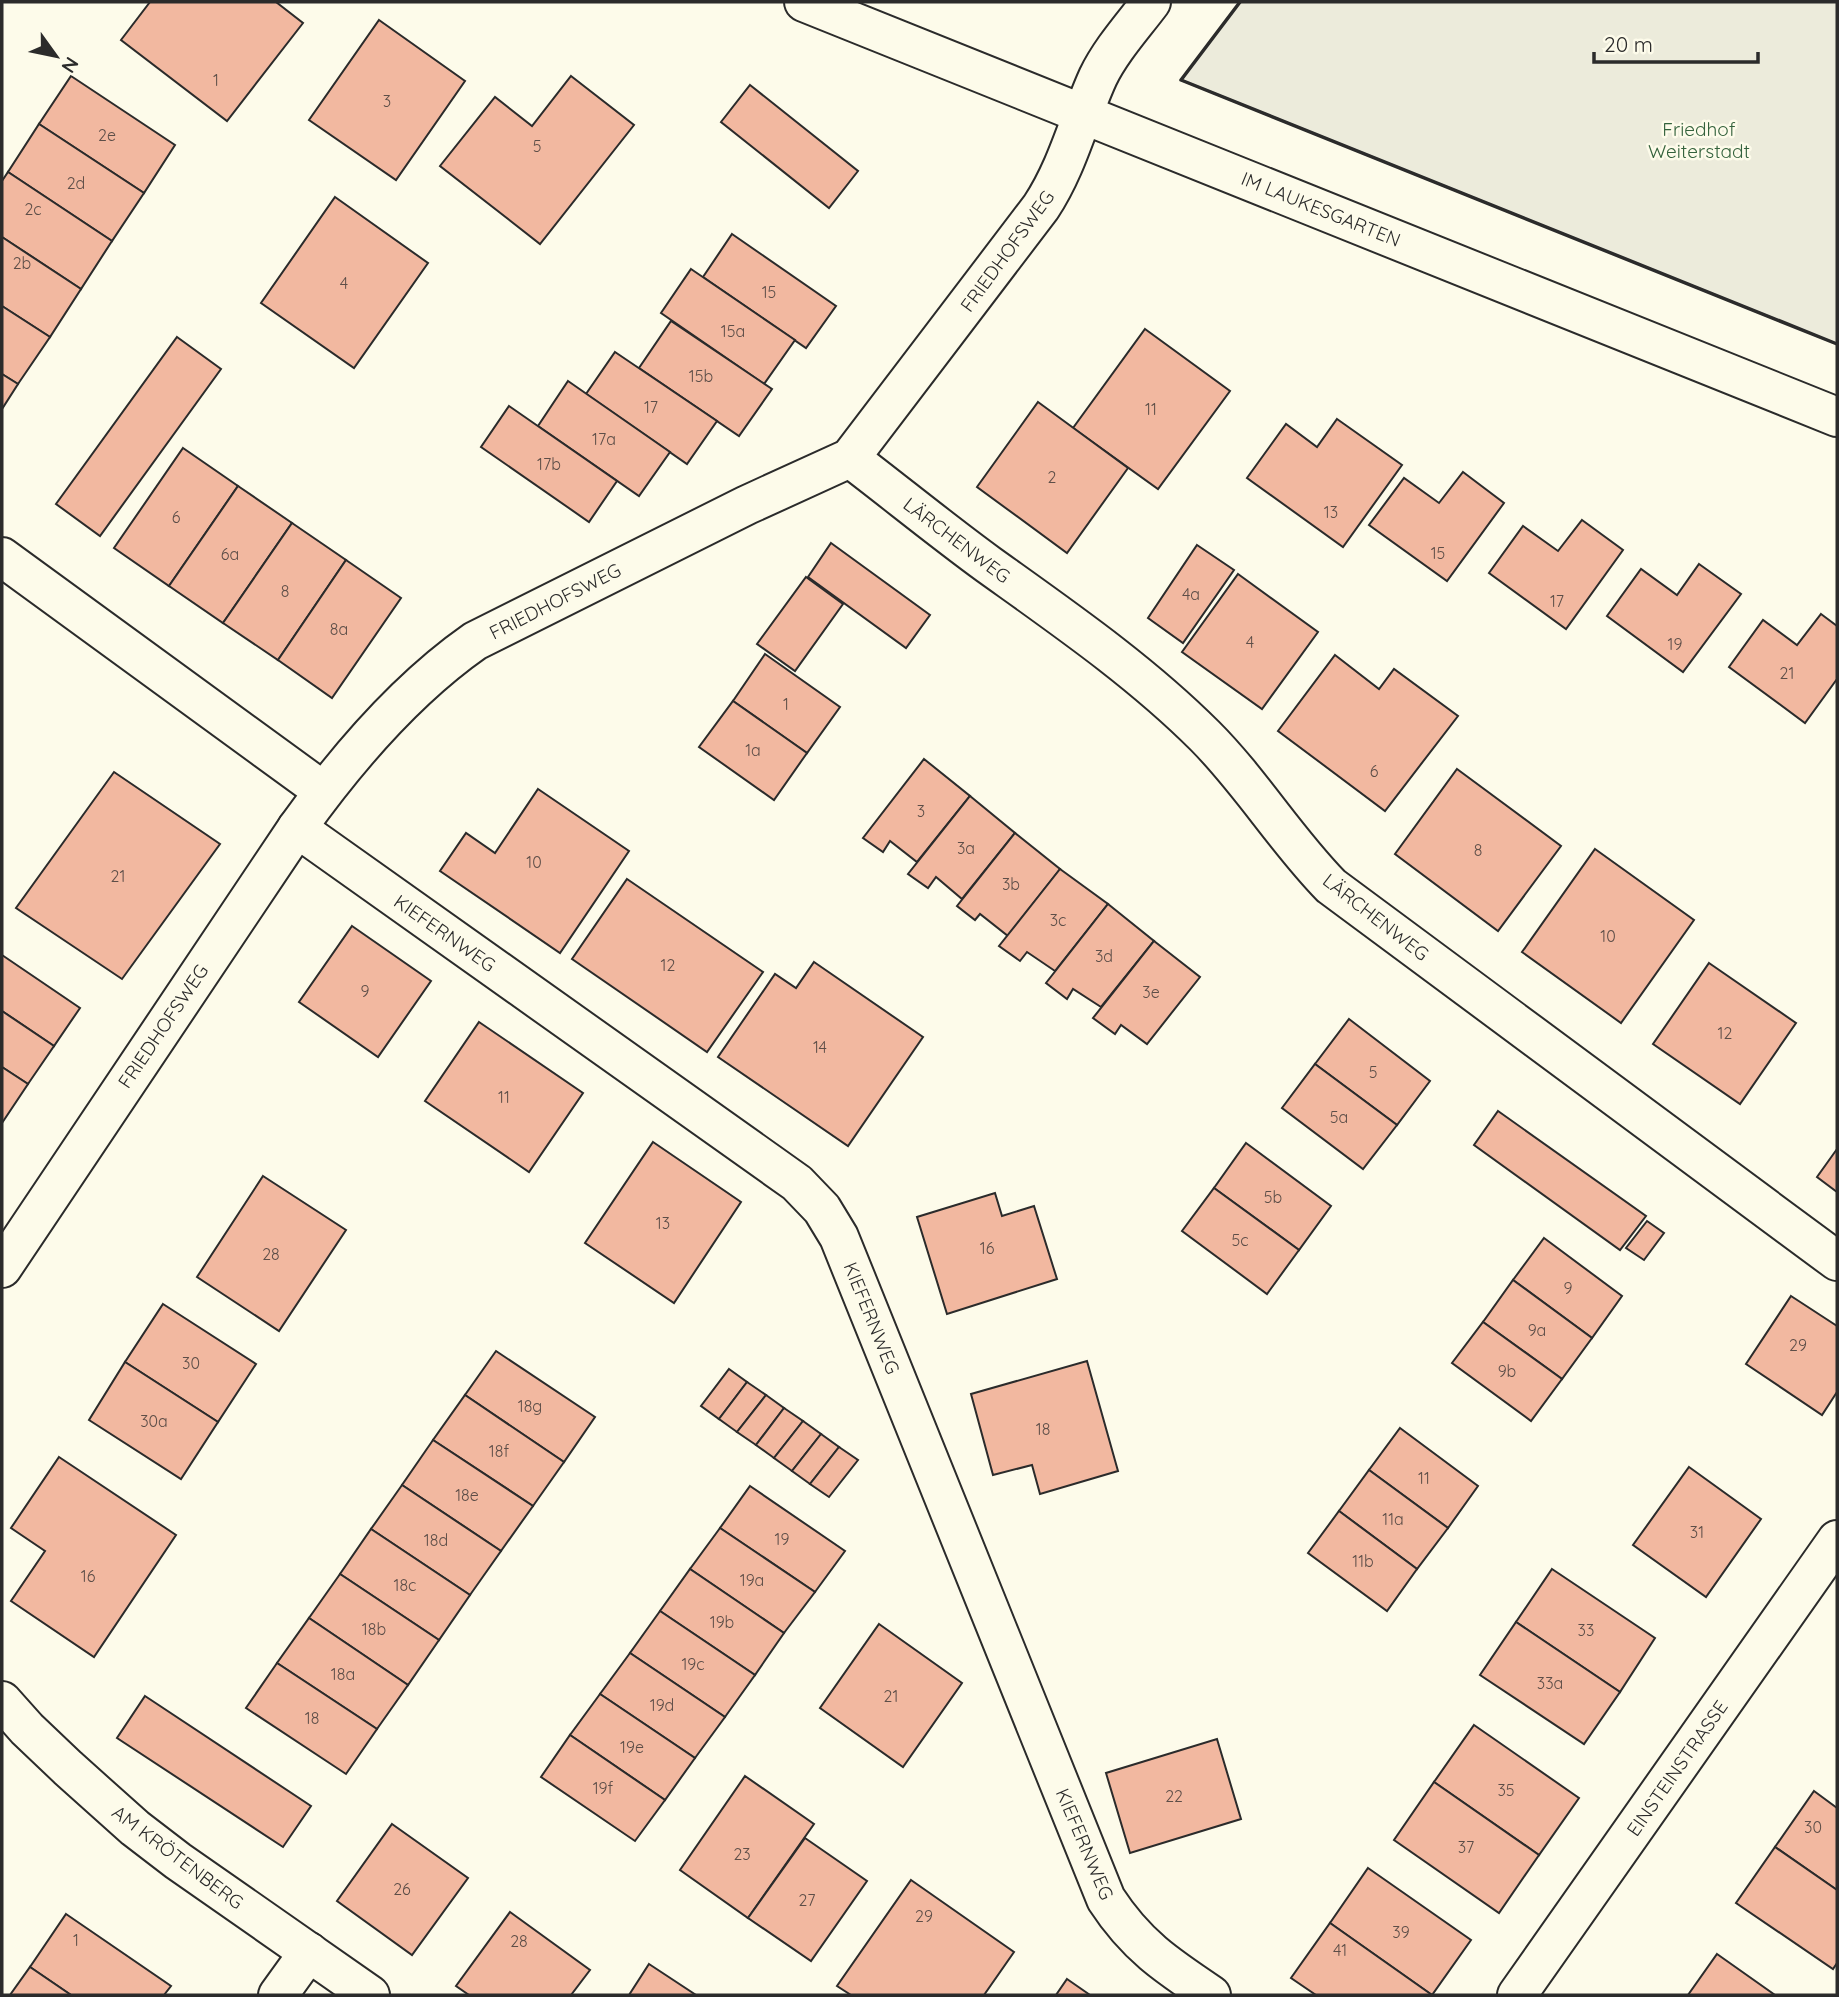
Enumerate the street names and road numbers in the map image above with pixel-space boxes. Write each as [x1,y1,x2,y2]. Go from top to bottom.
street label: IM LAUKESGARTEN [1238,166,1404,252]
street label: FRIEDHOFSWEG [955,185,1059,317]
street label: LÄRCHENWEG [899,492,1015,588]
street label: FRIEDHOFSWEG [485,557,625,645]
street label: LÄRCHENWEG [1318,868,1434,966]
street label: KIEFERNWEG [389,889,501,977]
street label: FRIEDHOFSWEG [113,959,213,1093]
street label: KIEFERNWEG [839,1258,905,1378]
street label: EINSTEINSTRASSE [1621,1695,1733,1841]
street label: KIEFERNWEG [1051,1785,1119,1903]
street label: AM KRÖTENBERG [108,1800,248,1914]

